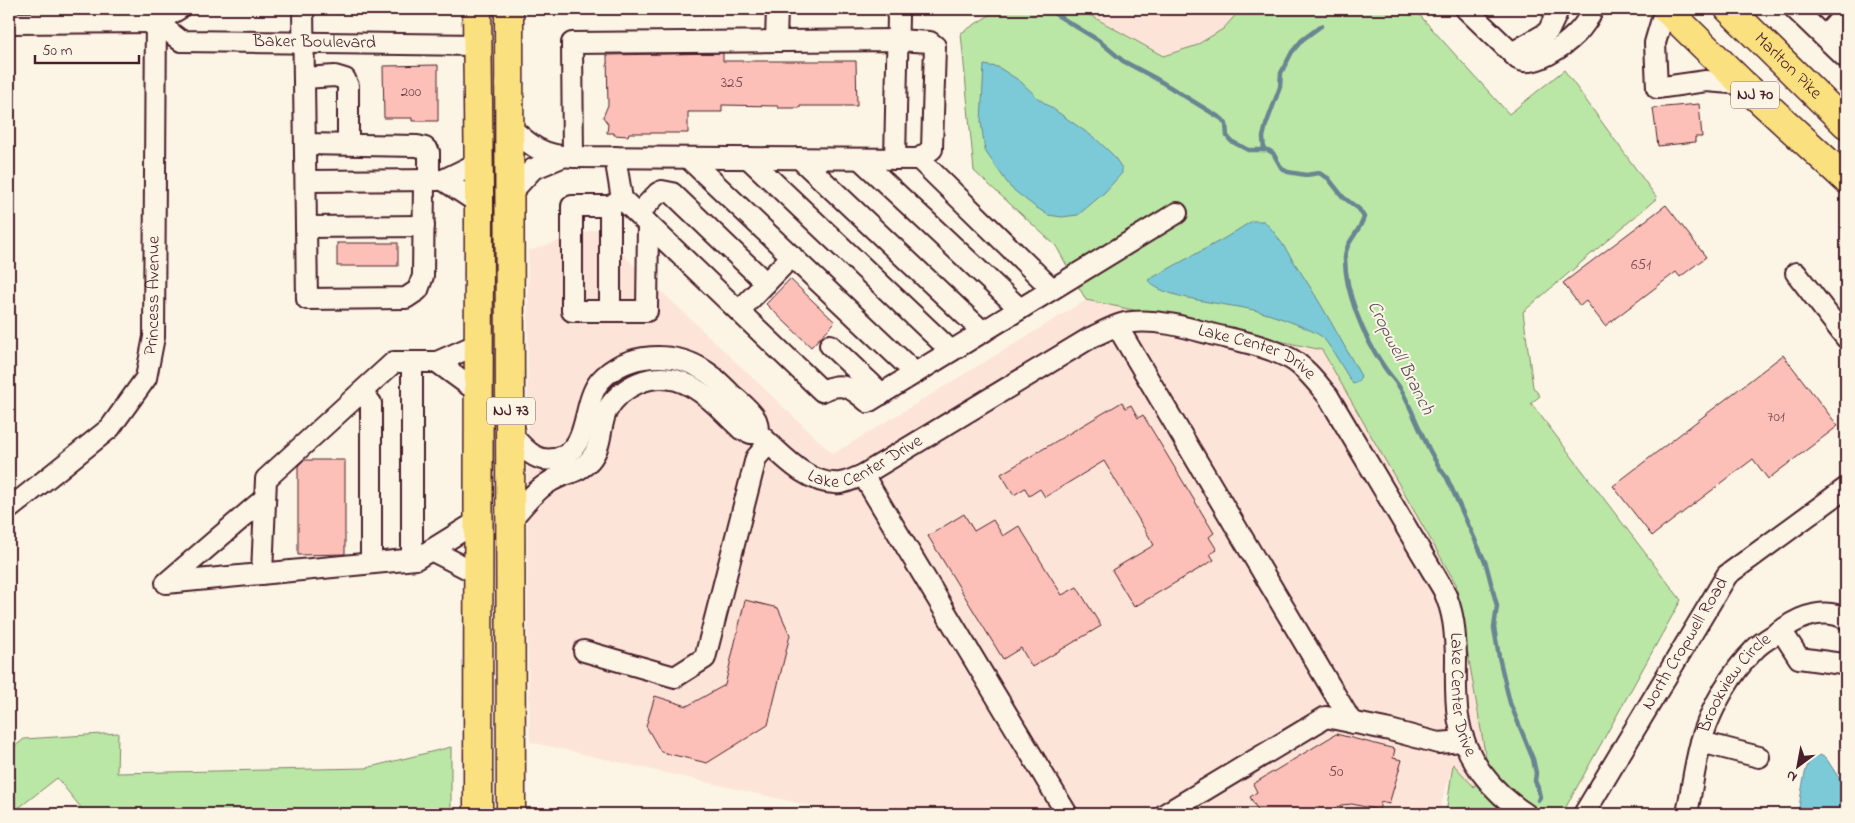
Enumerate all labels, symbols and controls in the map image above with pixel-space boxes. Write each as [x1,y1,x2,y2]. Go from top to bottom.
street label: Marlton Pike [1747,27,1828,107]
street label: Baker Boulevard [252,29,376,57]
scale bar [35,32,139,64]
text: 50 m [42,40,73,62]
house number: 325 [721,72,744,94]
house number: 200 [401,81,422,103]
road number: NJ 70 [1731,82,1779,108]
street label: Princess Avenue [138,235,168,358]
house number: 651 [1631,254,1651,276]
water label: Cropwell Branch [1360,296,1441,420]
street label: Lake Center Drive [1195,318,1322,387]
road number: NJ 73 [487,398,535,424]
house number: 701 [1767,406,1785,428]
street label: Lake Center Drive [802,428,929,496]
street label: North Cropwell Road [1636,573,1735,715]
street label: Brookview Circle [1691,627,1777,738]
street label: Lake Center Drive [1442,632,1483,762]
north arrow [1772,740,1822,790]
house number: 50 [1328,761,1344,783]
text: N [1782,764,1801,787]

